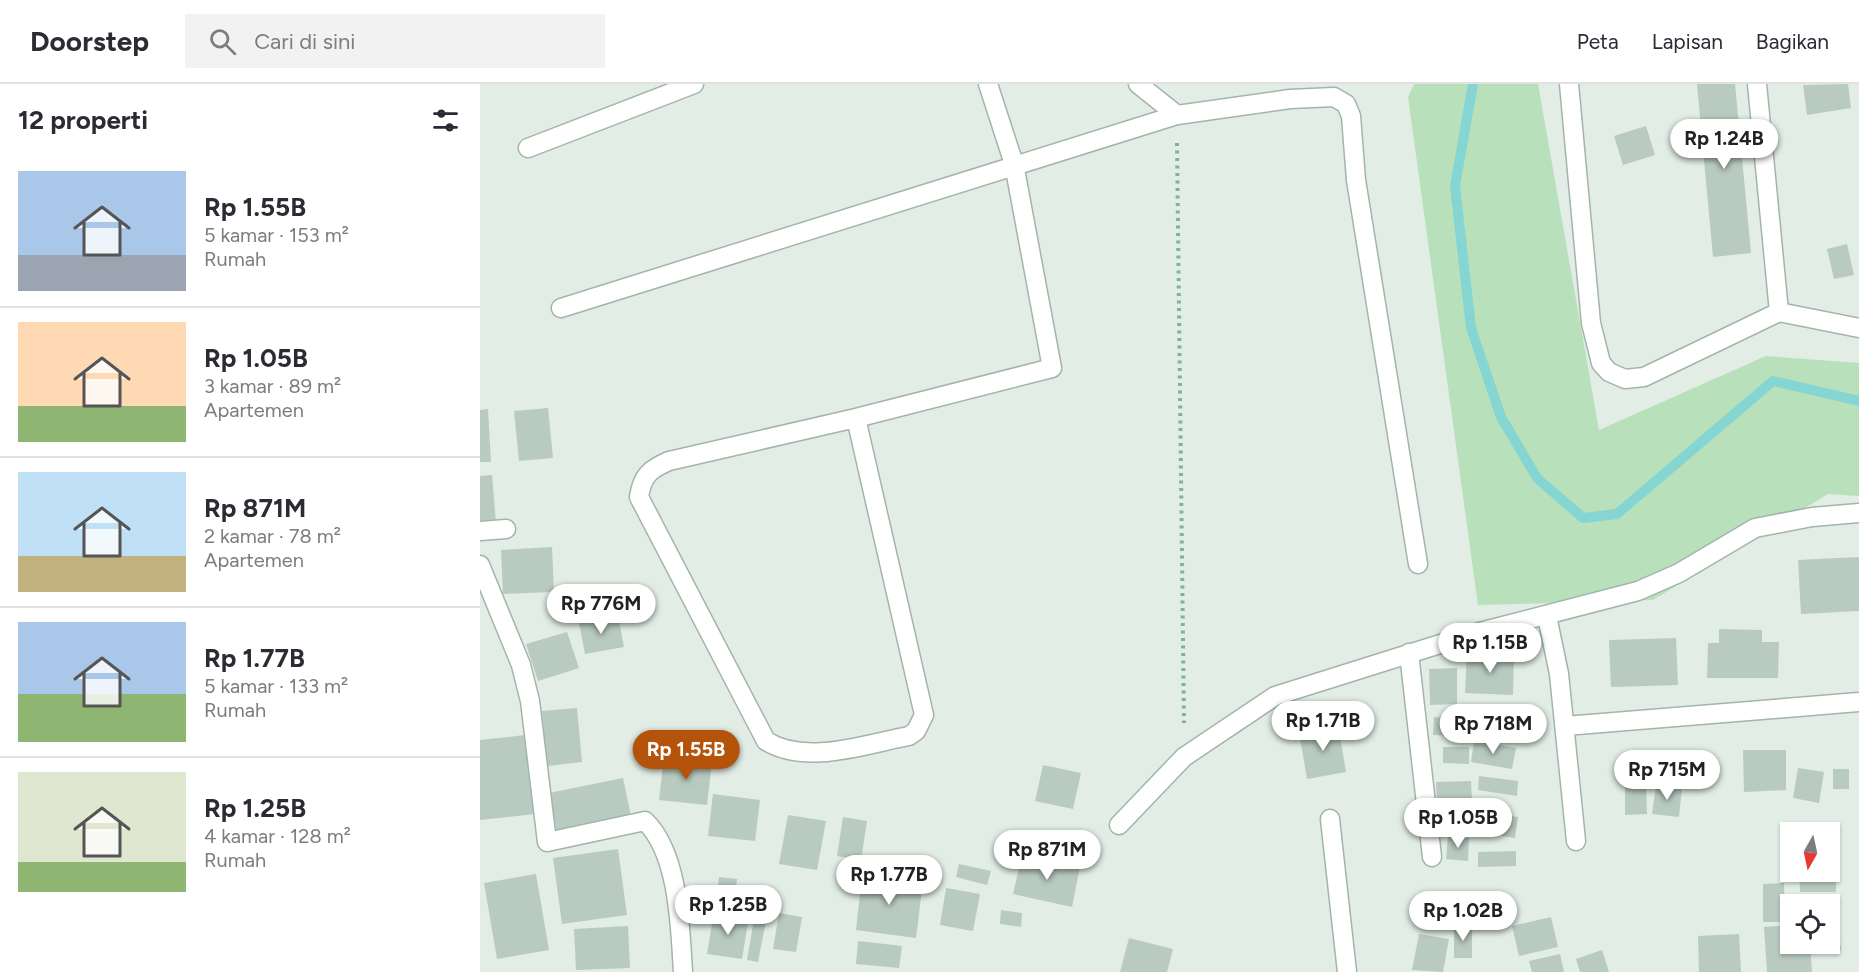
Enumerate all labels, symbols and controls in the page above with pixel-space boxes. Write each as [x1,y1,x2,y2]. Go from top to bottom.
search box [185,14,605,68]
text: Doorstep [30,24,149,58]
icon: search [206,25,239,58]
text: Cari di sini [254,28,355,55]
text: Peta [1577,29,1619,54]
text: Lapisan [1652,29,1723,54]
text: Bagikan [1756,29,1829,54]
text: 12 properti [18,104,148,136]
icon: filters [429,104,462,137]
pin: Rp 1.24B [1662,119,1786,170]
text: Rp 1.24B [1684,126,1764,150]
text: Rp 1.55B [204,191,306,223]
icon: home [66,195,138,267]
text: 5 kamar · 153 m² [204,223,349,247]
text: Rumah [204,247,266,271]
text: Rp 1.05B [204,342,308,374]
icon: home [66,346,138,418]
text: 3 kamar · 89 m² [204,374,341,398]
text: Apartemen [204,398,304,422]
text: Rp 871M [204,492,306,524]
icon: home [66,496,138,568]
text: 2 kamar · 78 m² [204,524,341,548]
text: Apartemen [204,548,304,572]
pin: Rp 776M [546,584,656,635]
text: Rp 776M [561,591,641,615]
pin: Rp 1.15B [1428,623,1552,674]
text: Rp 1.15B [1452,630,1528,654]
text: Rp 1.77B [204,642,305,674]
icon: home [66,646,138,718]
text: 5 kamar · 133 m² [204,674,348,698]
text: Rumah [204,698,266,722]
pin: Rp 1.71B [1261,701,1385,752]
pin: Rp 718M [1438,704,1548,755]
text: Rp 1.71B [1286,708,1360,732]
text: Rp 718M [1454,711,1532,735]
pin: Rp 1.55B [624,730,748,781]
text: Rp 1.55B [647,737,725,761]
pin: Rp 715M [1612,750,1722,801]
text: Rp 715M [1628,757,1706,781]
text: Rp 1.25B [204,792,306,824]
icon: home [66,796,138,868]
pin: Rp 1.05B [1396,798,1520,849]
text: Rp 1.05B [1418,805,1498,829]
north arrow [1780,822,1840,882]
map controls [1780,822,1840,954]
text: 4 kamar · 128 m² [204,824,351,848]
pin: Rp 871M [992,830,1102,881]
text: Rp 871M [1008,837,1086,861]
text: Rumah [204,848,266,872]
pin: Rp 1.77B [827,855,951,906]
text: Rp 1.77B [850,862,928,886]
pin: Rp 1.25B [666,885,790,936]
pin: Rp 1.02B [1401,891,1525,942]
text: Rp 1.25B [689,892,767,916]
button: locate [1780,894,1840,954]
text: Rp 1.02B [1423,898,1503,922]

